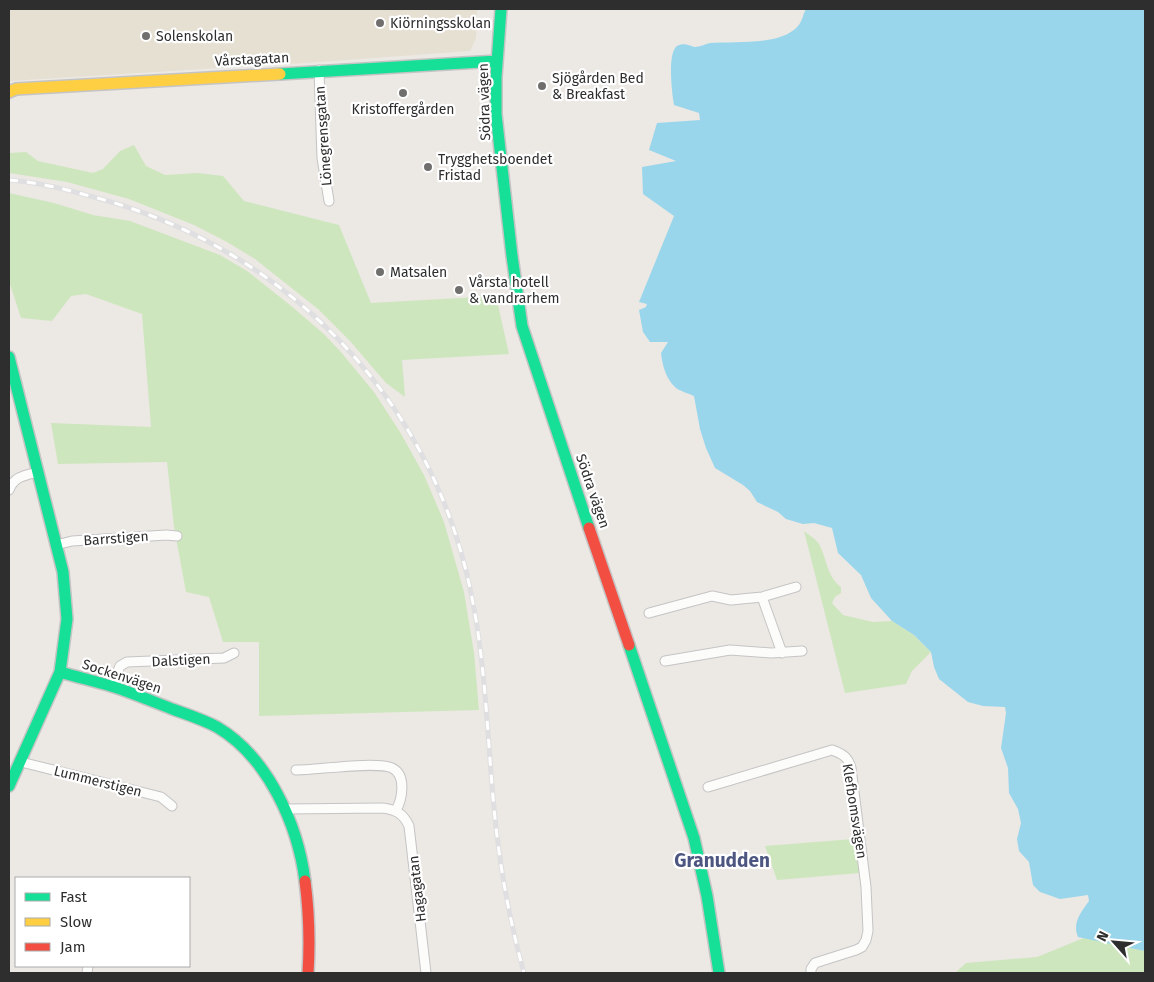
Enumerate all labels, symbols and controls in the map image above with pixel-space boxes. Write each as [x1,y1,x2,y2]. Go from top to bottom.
place label: Kiörningsskolan [390,15,491,32]
marker: Kiörningsskolan [374,17,386,29]
place label: Solenskolan [156,28,233,45]
marker: Solenskolan [140,30,152,42]
street label: Vårstagatan [214,49,290,70]
street label: Södra vägen [475,63,494,141]
place label: Sjögården Bed & Breakfast [552,70,644,103]
marker: Sjögården Bed & Breakfast [536,80,548,92]
street label: Lönegrensgatan [312,85,335,187]
marker: Kristoffergården [397,87,409,99]
place label: Kristoffergården [351,101,455,118]
place label: Trygghetsboendet Fristad [438,151,553,184]
marker: Trygghetsboendet Fristad [422,161,434,173]
place label: Matsalen [390,264,447,281]
marker: Matsalen [374,266,386,278]
place label: Vårsta hotell & vandrarhem [469,274,560,307]
marker: Vårsta hotell & vandrarhem [453,284,465,296]
street label: Södra vägen [572,452,613,531]
street label: Barrstigen [83,528,149,549]
street label: Dalstigen [151,650,211,671]
street label: Sockenvägen [80,656,164,697]
street label: Lummerstigen [52,762,144,801]
street label: Klefbomsvägen [839,762,870,860]
district label: Granudden [674,849,770,872]
street label: Hagagatan [405,855,430,923]
legend [15,877,190,967]
text: Fast [60,888,87,906]
text: Slow [60,913,92,931]
north arrow [1089,917,1139,967]
text: N [1093,928,1113,944]
text: Jam [60,938,86,956]

